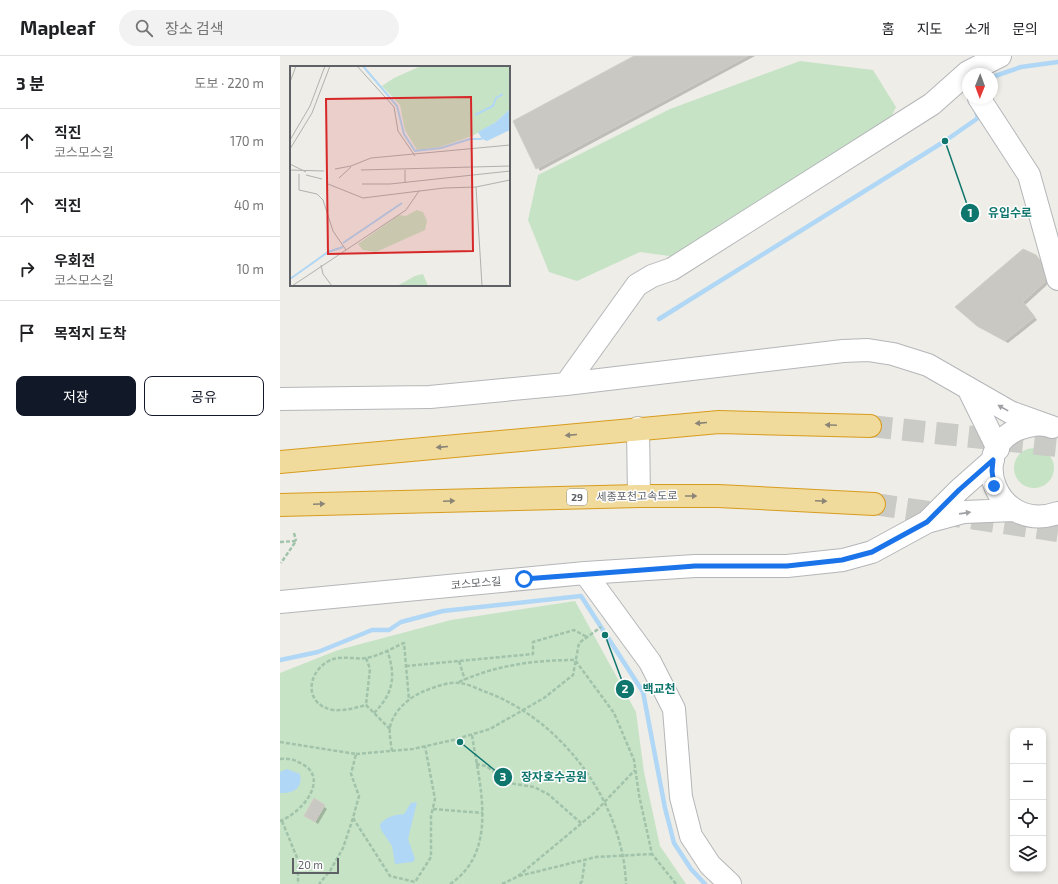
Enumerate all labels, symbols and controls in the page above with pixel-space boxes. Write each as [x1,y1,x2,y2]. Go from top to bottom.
search box [119,10,399,46]
text: Mapleaf [20,16,95,39]
icon: search [133,17,155,39]
text: 장소 검색 [165,19,224,37]
text: 홈 [882,20,895,37]
text: 지도 [917,20,942,37]
text: 소개 [964,20,990,37]
text: 문의 [1012,20,1038,37]
inset map [290,66,510,286]
north arrow [962,68,998,104]
text: 3 분 [16,73,45,93]
text: 도보 · 220 m [194,75,264,91]
text: 직진 [54,123,82,141]
icon: ahead [16,130,38,152]
text: 170 m [230,133,264,149]
text: 코스모스길 [54,144,114,160]
icon: ahead [16,194,38,216]
text: 직진 [54,196,82,214]
text: 40 m [234,197,264,213]
callout: 유입수로 [960,201,1040,225]
text: 1 [967,205,973,219]
text: 유입수로 [988,205,1032,219]
text: 우회전 [54,251,95,269]
icon: right [16,258,38,280]
text: 10 m [237,261,264,277]
text: 코스모스길 [54,272,114,288]
icon: arrive [16,322,38,344]
text: 목적지 도착 [54,324,126,342]
button: 저장 [16,376,136,416]
button: 공유 [144,376,264,416]
one-way arrow [997,405,1009,412]
one-way arrow [695,420,707,426]
one-way arrow [825,421,837,428]
one-way arrow [565,431,578,438]
one-way arrow [436,443,448,450]
route end [985,477,1003,495]
street label: 세종포천고속도로 [596,488,678,503]
road number: 29 [567,489,587,505]
one-way arrow [685,493,698,499]
one-way arrow [443,498,456,504]
one-way arrow [815,498,828,504]
one-way arrow [313,501,325,508]
one-way arrow [959,510,971,516]
route start [515,570,533,588]
street label: 코스모스길 [450,574,502,591]
callout: 백교천 [615,677,684,701]
text: 2 [622,681,629,695]
text: 백교천 [642,681,676,695]
map controls [1010,728,1046,872]
button: + [1010,728,1046,764]
button: − [1010,764,1046,800]
callout: 장자호수공원 [493,765,595,789]
text: 3 [500,769,507,783]
text: 장자호수공원 [521,769,587,783]
button: locate [1010,800,1046,836]
button: layers [1010,836,1046,872]
scale bar [292,856,339,875]
text: 20 m [298,858,323,871]

